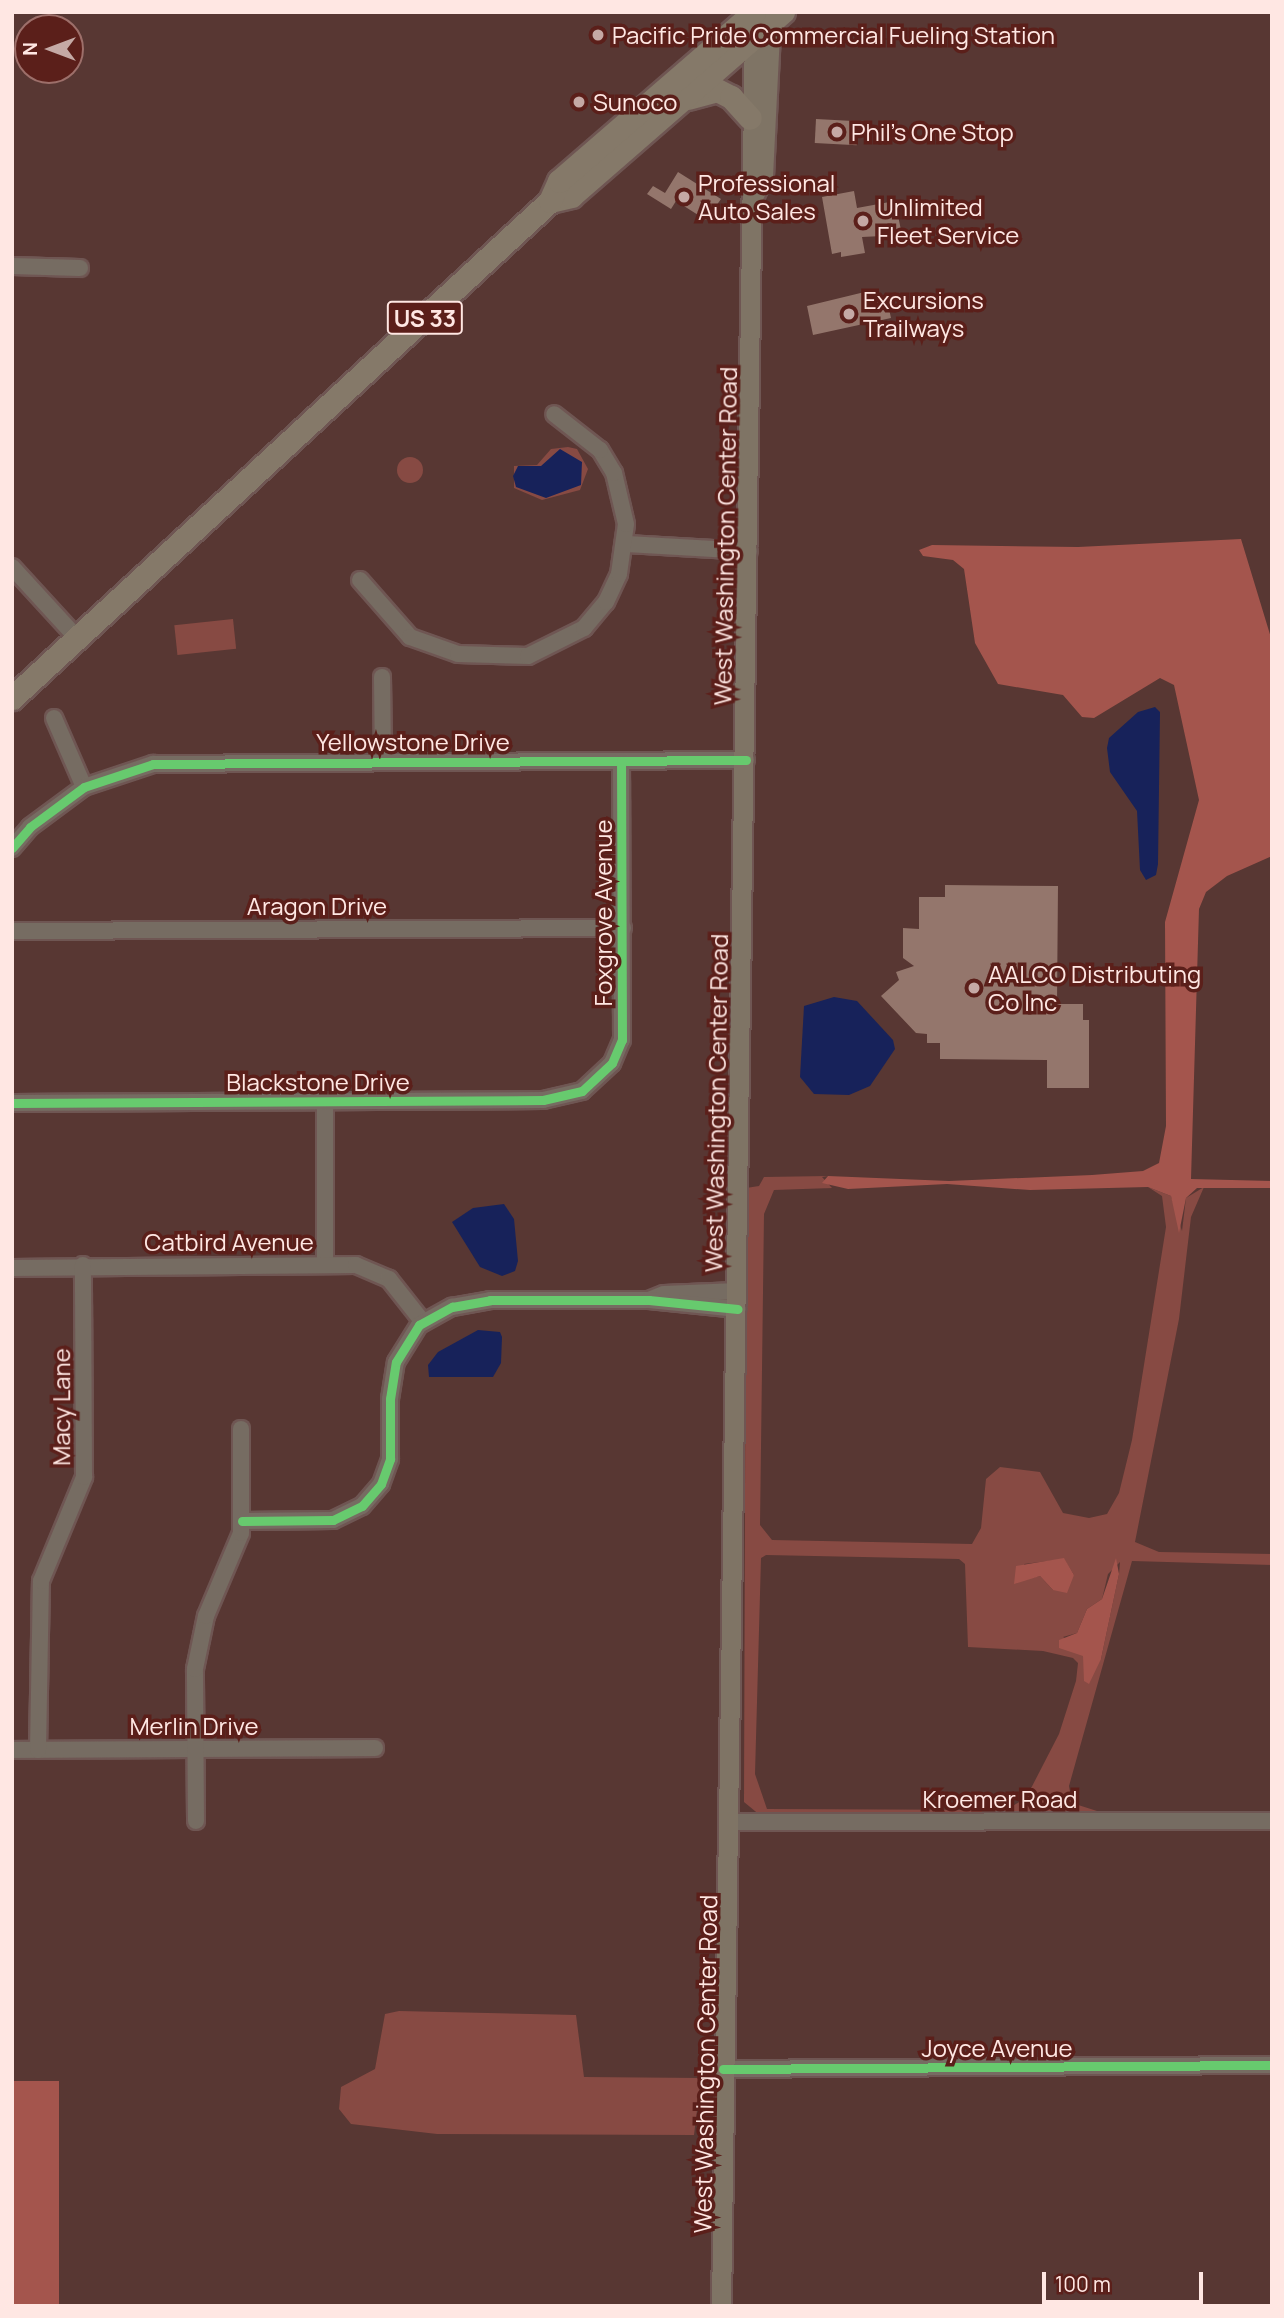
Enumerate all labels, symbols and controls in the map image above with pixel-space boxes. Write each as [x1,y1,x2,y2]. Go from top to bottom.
north arrow [14,14,84,84]
place label: Pacific Pride Commercial Fueling Station [612,21,1055,49]
marker: Pacific Pride Commercial Fueling Station [590,27,606,43]
text: N [17,42,43,56]
place label: Sunoco [593,88,678,116]
marker: Sunoco [571,94,587,110]
place label: Phil's One Stop [851,118,1014,146]
marker: Phil's One Stop [829,124,845,140]
place label: Professional Auto Sales [698,169,835,225]
marker: Professional Auto Sales [676,189,692,205]
place label: Unlimited Fleet Service [877,193,1019,249]
marker: Unlimited Fleet Service [855,213,871,229]
place label: Excursions Trailways [863,286,984,342]
road number: US 33 [386,298,464,338]
marker: Excursions Trailways [841,306,857,322]
street label: West Washington Center Road [708,366,742,706]
street label: Yellowstone Drive [316,728,510,756]
street label: Foxgrove Avenue [589,820,617,1006]
street label: Aragon Drive [247,892,387,920]
street label: West Washington Center Road [699,933,733,1273]
place label: AALCO Distributing Co Inc [988,960,1201,1016]
marker: AALCO Distributing Co Inc [966,980,982,996]
street label: Blackstone Drive [226,1068,410,1096]
street label: Catbird Avenue [144,1228,314,1256]
street label: Macy Lane [47,1348,75,1466]
street label: Merlin Drive [129,1712,259,1740]
street label: Kroemer Road [922,1785,1078,1813]
street label: West Washington Center Road [688,1894,722,2234]
street label: Joyce Avenue [922,2034,1072,2062]
scale bar [1046,2258,1207,2302]
text: 100 m [1055,2270,1111,2298]

